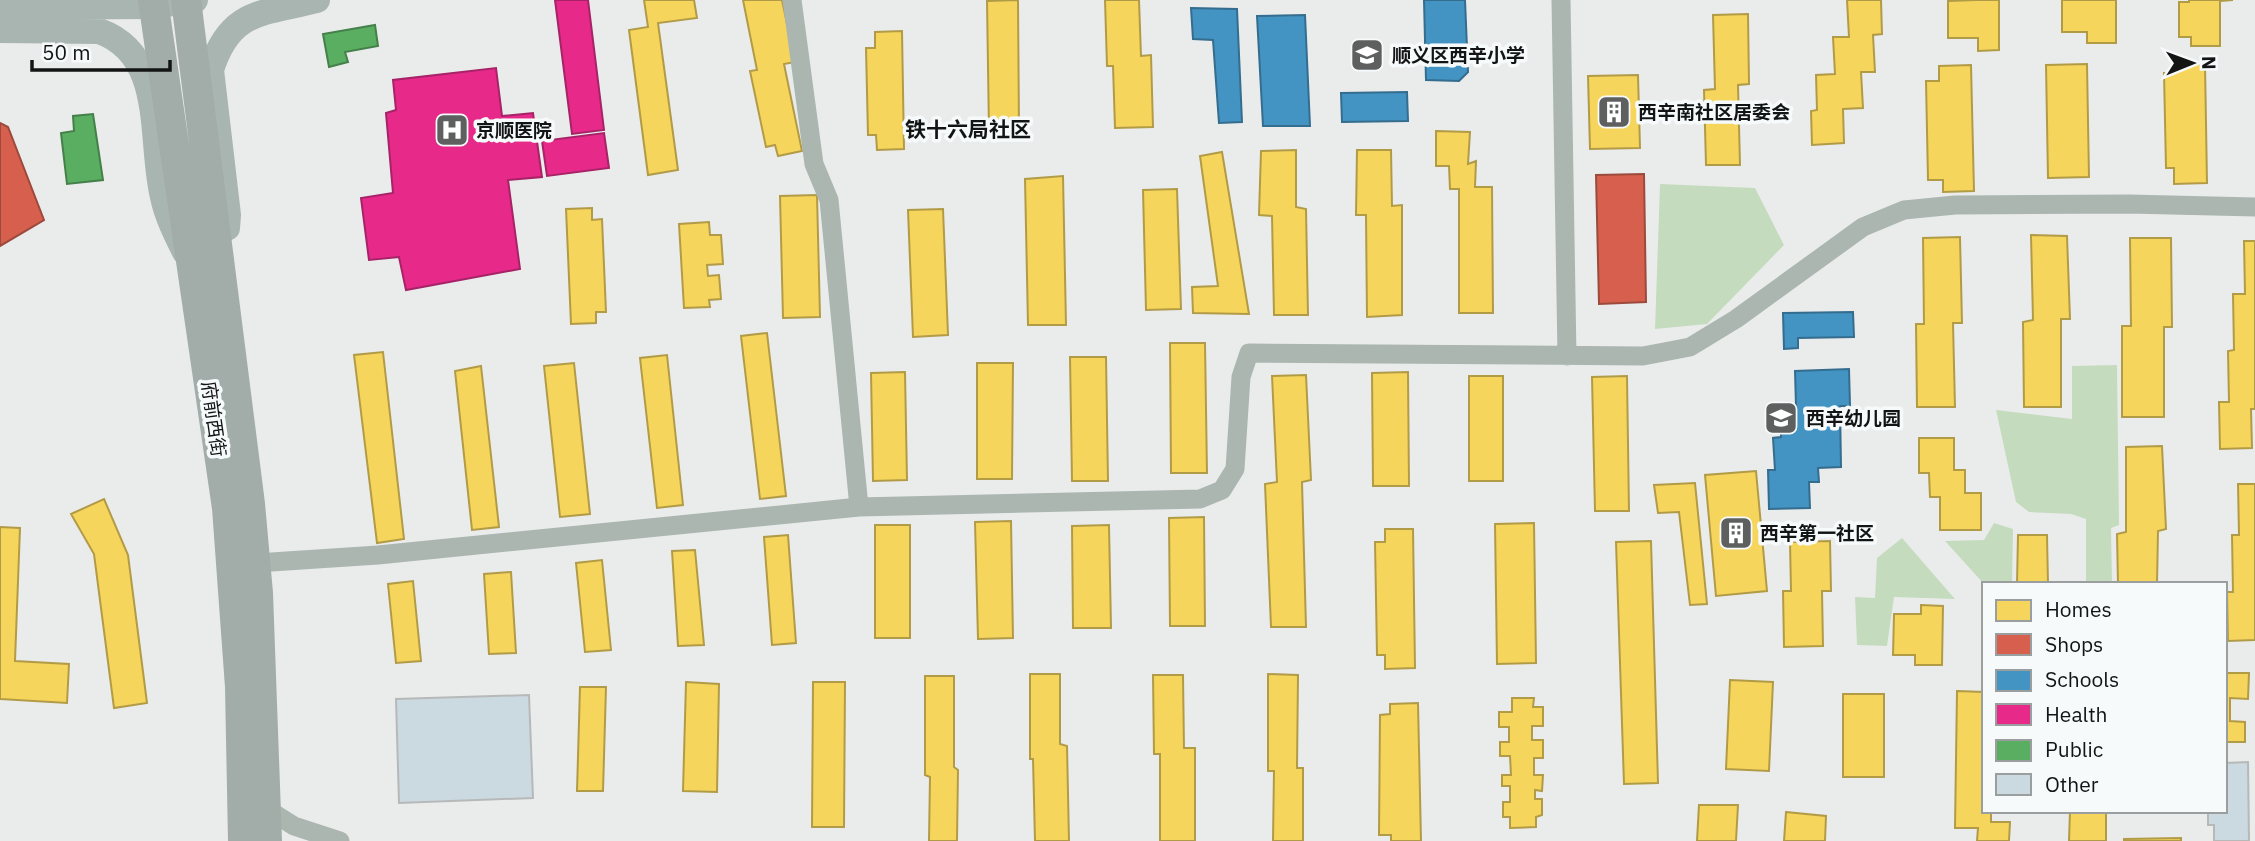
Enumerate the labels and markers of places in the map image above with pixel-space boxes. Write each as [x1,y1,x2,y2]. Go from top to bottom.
school or university icon: 顺义区西辛小学 [1348,36,1386,74]
place label: 顺义区西辛小学 [1392,43,1525,67]
building icon: 西辛南社区居委会 [1595,93,1633,131]
place label: 西辛南社区居委会 [1638,100,1790,124]
hospital icon: 京顺医院 [433,111,471,149]
place label: 京顺医院 [476,118,552,142]
school or university icon: 西辛幼儿园 [1762,399,1800,437]
place label: 西辛幼儿园 [1806,406,1901,430]
building icon: 西辛第一社区 [1717,514,1755,552]
place label: 西辛第一社区 [1760,521,1874,545]

